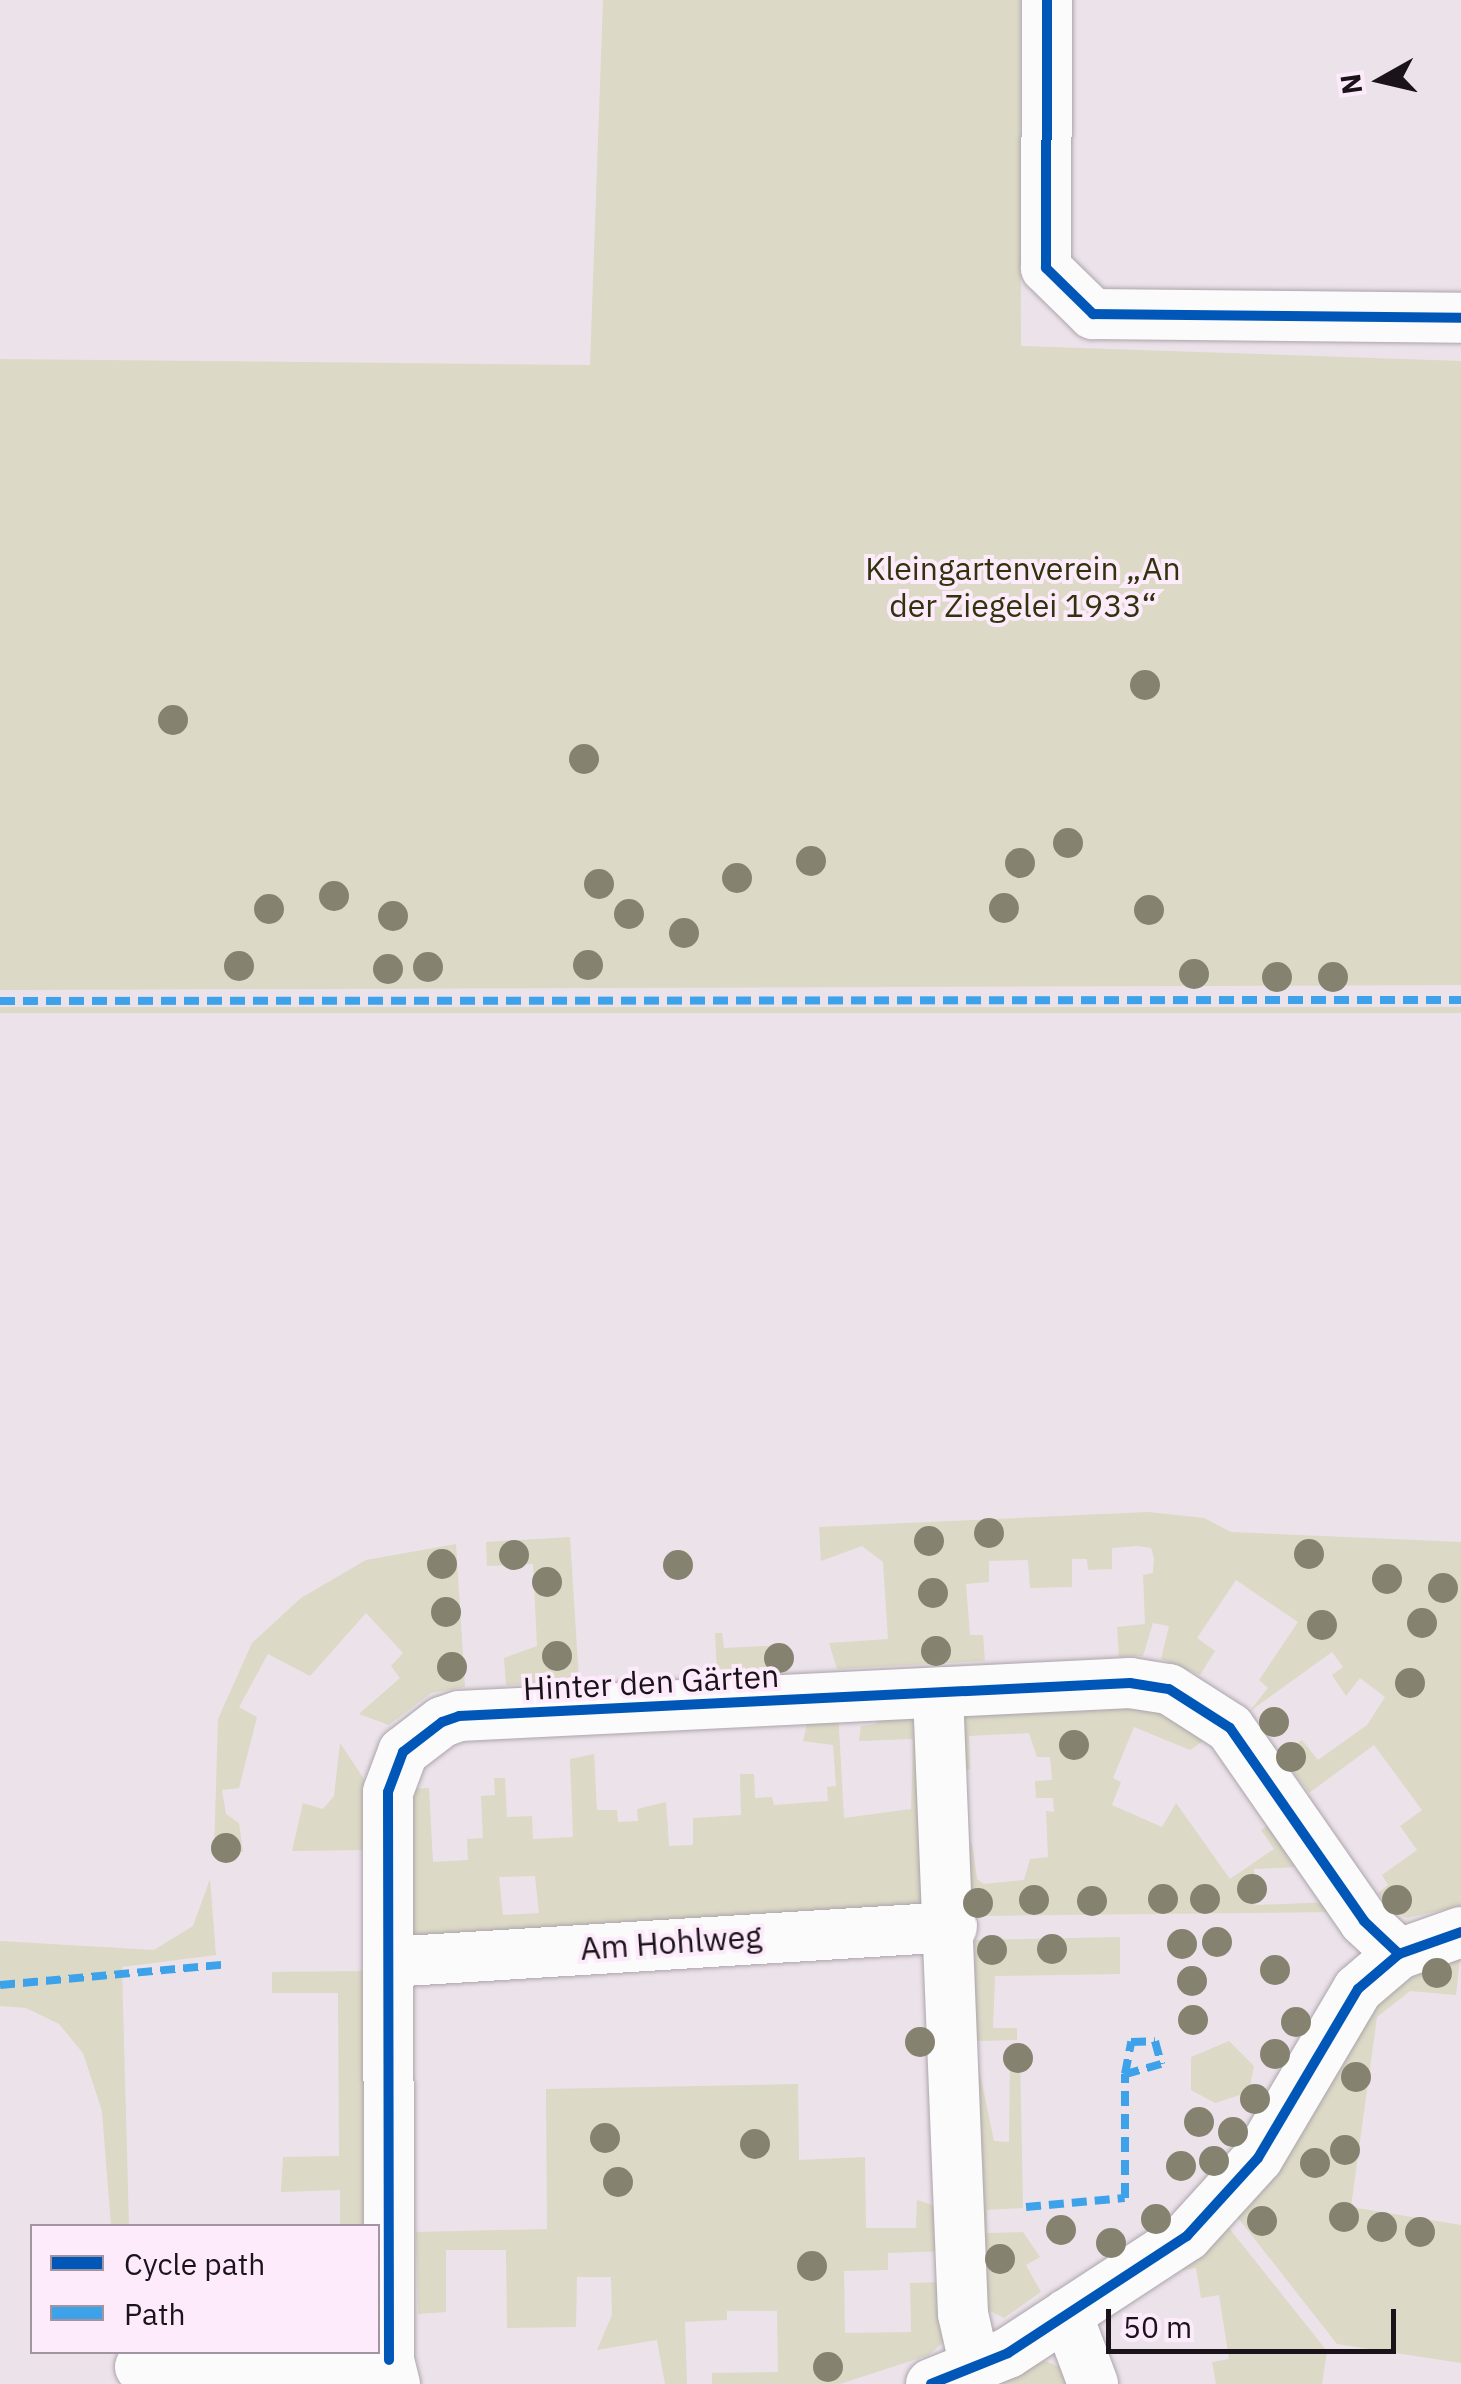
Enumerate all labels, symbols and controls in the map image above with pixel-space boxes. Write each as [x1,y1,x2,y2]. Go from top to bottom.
north arrow [1331,30,1431,130]
text: N [1331,72,1371,97]
park label: Kleingartenverein „An der Ziegelei 1933“ [865,550,1181,625]
street label: Hinter den Gärten [522,1656,780,1708]
street label: Am Hohlweg [579,1916,763,1968]
legend [30,2224,380,2354]
text: Cycle path [124,2244,265,2283]
scale bar [1111,2289,1401,2351]
text: Path [124,2294,185,2333]
text: 50 m [1123,2307,1192,2346]

